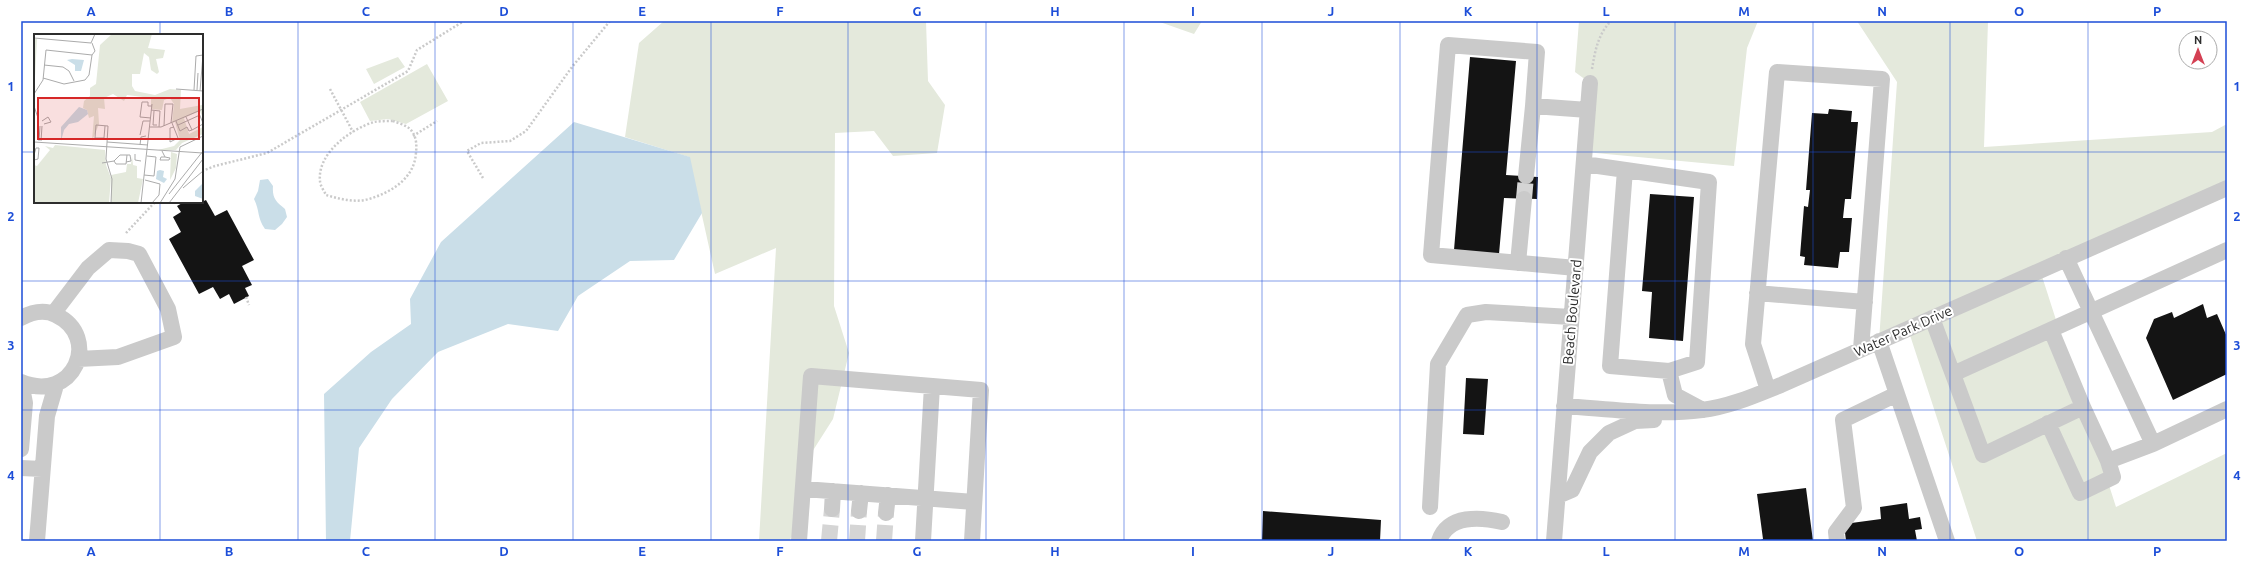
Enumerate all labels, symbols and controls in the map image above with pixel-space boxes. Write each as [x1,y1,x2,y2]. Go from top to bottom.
text: A [86,4,96,18]
text: B [225,4,234,18]
text: C [362,4,371,18]
text: D [499,4,509,18]
text: E [638,4,646,18]
text: F [776,4,784,18]
text: G [913,4,922,18]
text: H [1050,4,1060,18]
text: I [1191,4,1195,18]
text: J [1328,4,1334,18]
text: K [1464,4,1473,18]
text: L [1602,4,1610,18]
text: M [1738,4,1750,18]
text: N [1877,4,1887,18]
text: O [2014,4,2024,18]
text: P [2153,4,2161,18]
north arrow [2178,30,2218,70]
inset map [34,34,203,203]
text: N [2194,34,2202,46]
text: 1 [7,79,15,93]
text: 1 [2233,79,2241,93]
text: 2 [7,209,15,223]
text: 2 [2233,209,2241,223]
street label: Beach Boulevard [1559,259,1585,365]
street label: Water Park Drive [1851,302,1955,360]
text: 3 [7,338,15,352]
text: 3 [2233,338,2241,352]
text: 4 [7,468,15,482]
text: 4 [2233,468,2241,482]
text: A [86,544,96,558]
text: B [225,544,234,558]
text: C [362,544,371,558]
text: D [499,544,509,558]
text: E [638,544,646,558]
text: F [776,544,784,558]
text: G [913,544,922,558]
text: H [1050,544,1060,558]
text: I [1191,544,1195,558]
text: J [1328,544,1334,558]
text: K [1464,544,1473,558]
text: L [1602,544,1610,558]
text: M [1738,544,1750,558]
text: N [1877,544,1887,558]
text: O [2014,544,2024,558]
text: P [2153,544,2161,558]

